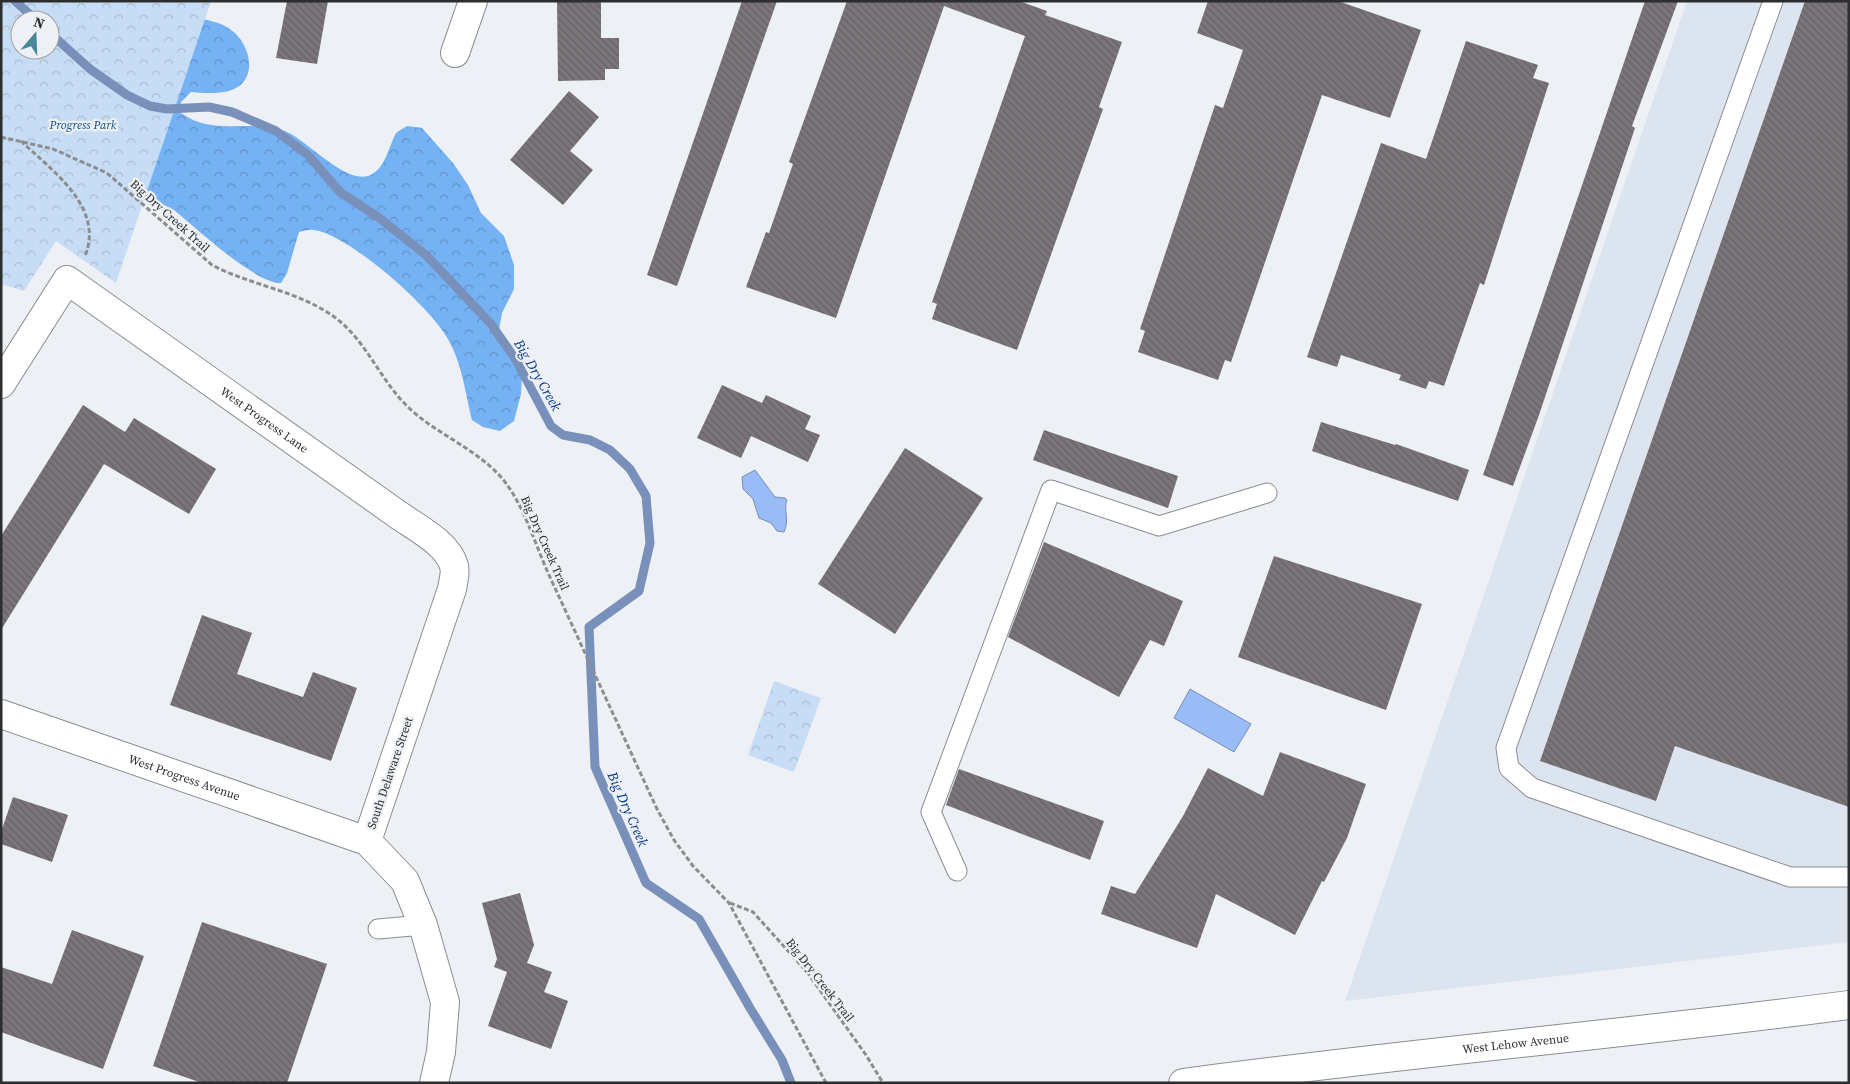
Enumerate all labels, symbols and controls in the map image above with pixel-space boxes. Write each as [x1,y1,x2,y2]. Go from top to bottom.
north arrow [10,10,60,60]
text: N [31,12,47,34]
park label: Progress Park [49,117,117,133]
street label: Big Dry Creek Trail [127,176,213,256]
water label: Big Dry Creek [509,335,567,415]
street label: West Progress Lane [217,383,311,457]
street label: Big Dry Creek Trail [517,493,573,593]
street label: South Delaware Street [363,715,417,831]
street label: West Progress Avenue [126,751,242,804]
water label: Big Dry Creek [602,768,654,850]
street label: Big Dry Creek Trail [782,935,858,1025]
street label: West Lehow Avenue [1462,1030,1570,1057]

